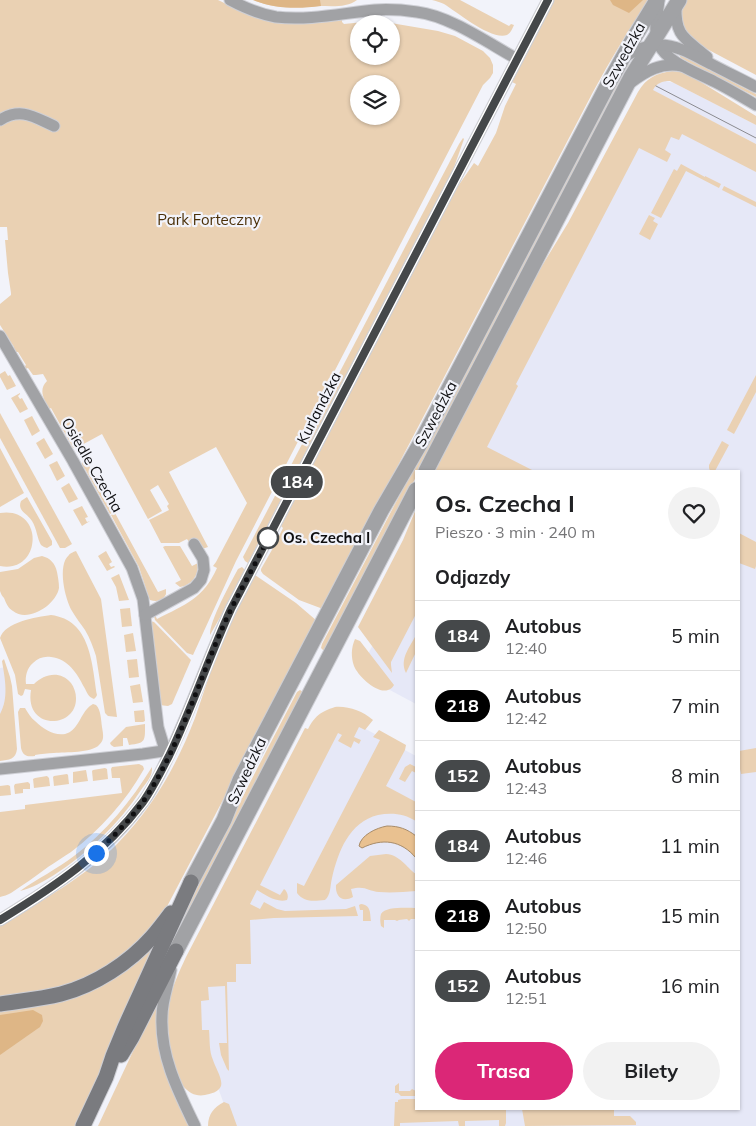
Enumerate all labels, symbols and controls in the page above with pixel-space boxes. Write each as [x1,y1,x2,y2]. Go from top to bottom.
map controls [350,15,400,125]
button: locate [350,15,400,65]
street label: Szwedzka [598,19,649,91]
button: layers [350,75,400,125]
park label: Park Forteczny [157,210,261,229]
street label: Kurlandzka [292,369,345,447]
street label: Szwedzka [410,378,461,450]
street label: Osiedle Czecha [58,414,127,516]
line badge: 184 [268,466,326,498]
text: 184 [281,470,313,493]
button: heart [668,487,720,539]
text: Os. Czecha I [435,488,575,518]
text: Pieszo · 3 min · 240 m [435,522,595,542]
marker: Os. Czecha I [257,527,279,549]
place label: Os. Czecha I [283,528,370,547]
text: Odjazdy [435,565,510,589]
text: Autobus [505,614,582,638]
text: 184 [446,624,479,647]
text: 5 min [671,624,720,648]
text: 12:40 [505,638,547,658]
text: Autobus [505,684,582,708]
text: 218 [446,694,479,717]
text: 7 min [671,694,720,718]
text: 12:42 [505,708,547,728]
street label: Szwedzka [223,734,270,807]
text: Autobus [505,754,582,778]
text: 152 [446,764,479,787]
text: 8 min [671,764,720,788]
text: 12:43 [505,778,547,798]
text: Autobus [505,824,582,848]
text: 184 [446,834,479,857]
text: 11 min [660,834,720,858]
your location [84,841,109,866]
text: 12:46 [505,848,547,868]
text: Autobus [505,894,582,918]
text: 218 [446,904,479,927]
text: 15 min [660,904,720,928]
text: 12:50 [505,918,547,938]
text: Autobus [505,964,582,988]
text: 152 [446,974,479,997]
text: 16 min [660,974,720,998]
text: 12:51 [505,988,547,1008]
button: Trasa [435,1042,573,1100]
button: Bilety [583,1042,720,1100]

